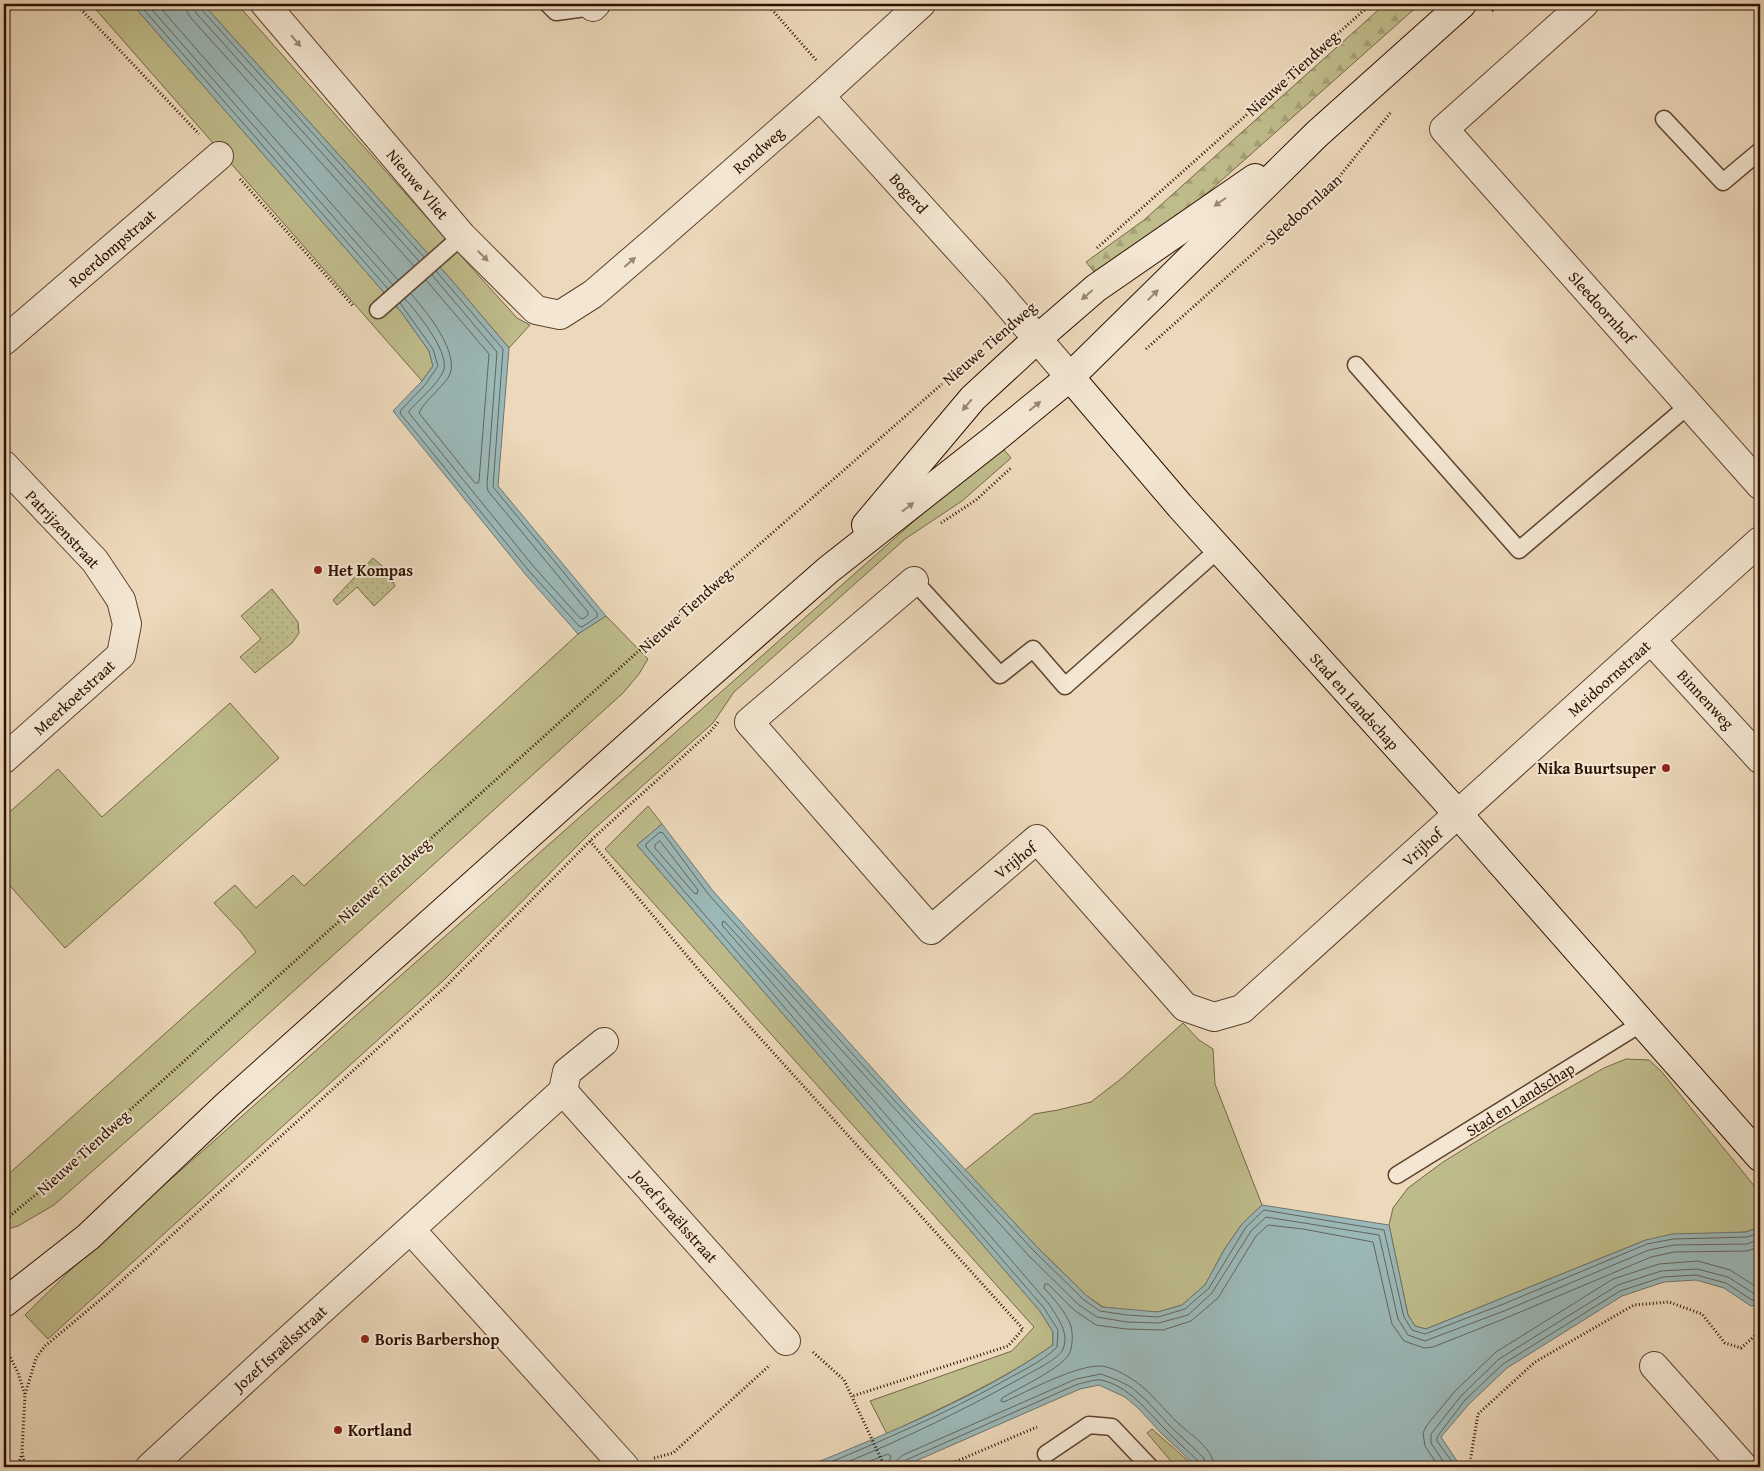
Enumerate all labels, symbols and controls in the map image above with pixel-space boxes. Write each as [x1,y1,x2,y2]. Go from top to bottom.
street label: Nieuwe Tiendweg [1240,25,1344,121]
one-way arrow [291,34,302,47]
street label: Rondweg [727,121,789,179]
street label: Nieuwe Vliet [381,143,455,225]
street label: Bogerd [884,167,934,219]
street label: Sleedoornlaan [1259,168,1347,250]
one-way arrow [1213,197,1227,207]
street label: Roerdompstraat [63,203,161,293]
one-way arrow [477,250,489,262]
one-way arrow [623,257,636,268]
street label: Sleedoornhof [1563,266,1642,350]
one-way arrow [1147,289,1159,301]
one-way arrow [1081,290,1094,301]
street label: Nieuwe Tiendweg [937,295,1042,391]
one-way arrow [962,398,973,411]
one-way arrow [1028,400,1040,412]
street label: Patrijzenstraat [20,484,106,574]
one-way arrow [901,502,914,513]
place label: Het Kompas [328,558,413,582]
street label: Nieuwe Tiendweg [633,562,737,658]
marker: Het Kompas [312,564,324,576]
street label: Meidoornstraat [1562,634,1656,722]
street label: Stad en Landschap [1304,647,1406,756]
street label: Meerkoetstraat [28,653,121,740]
street label: Binnenweg [1672,664,1740,734]
place label: Nika Buurtsuper [1538,756,1657,780]
marker: Nika Buurtsuper [1660,762,1672,774]
street label: Vrijhof [1396,821,1449,872]
street label: Nieuwe Tiendweg [332,832,436,928]
street label: Vrijhof [989,835,1043,884]
street label: Stad en Landschap [1461,1056,1579,1142]
street label: Nieuwe Tiendweg [31,1104,135,1200]
street label: Jozef Israëlsstraat [625,1162,724,1269]
street label: Jozef Israëlsstraat [226,1299,333,1398]
place label: Boris Barbershop [375,1327,499,1351]
marker: Boris Barbershop [359,1333,371,1345]
place label: Kortland [348,1418,413,1442]
marker: Kortland [332,1424,344,1436]

